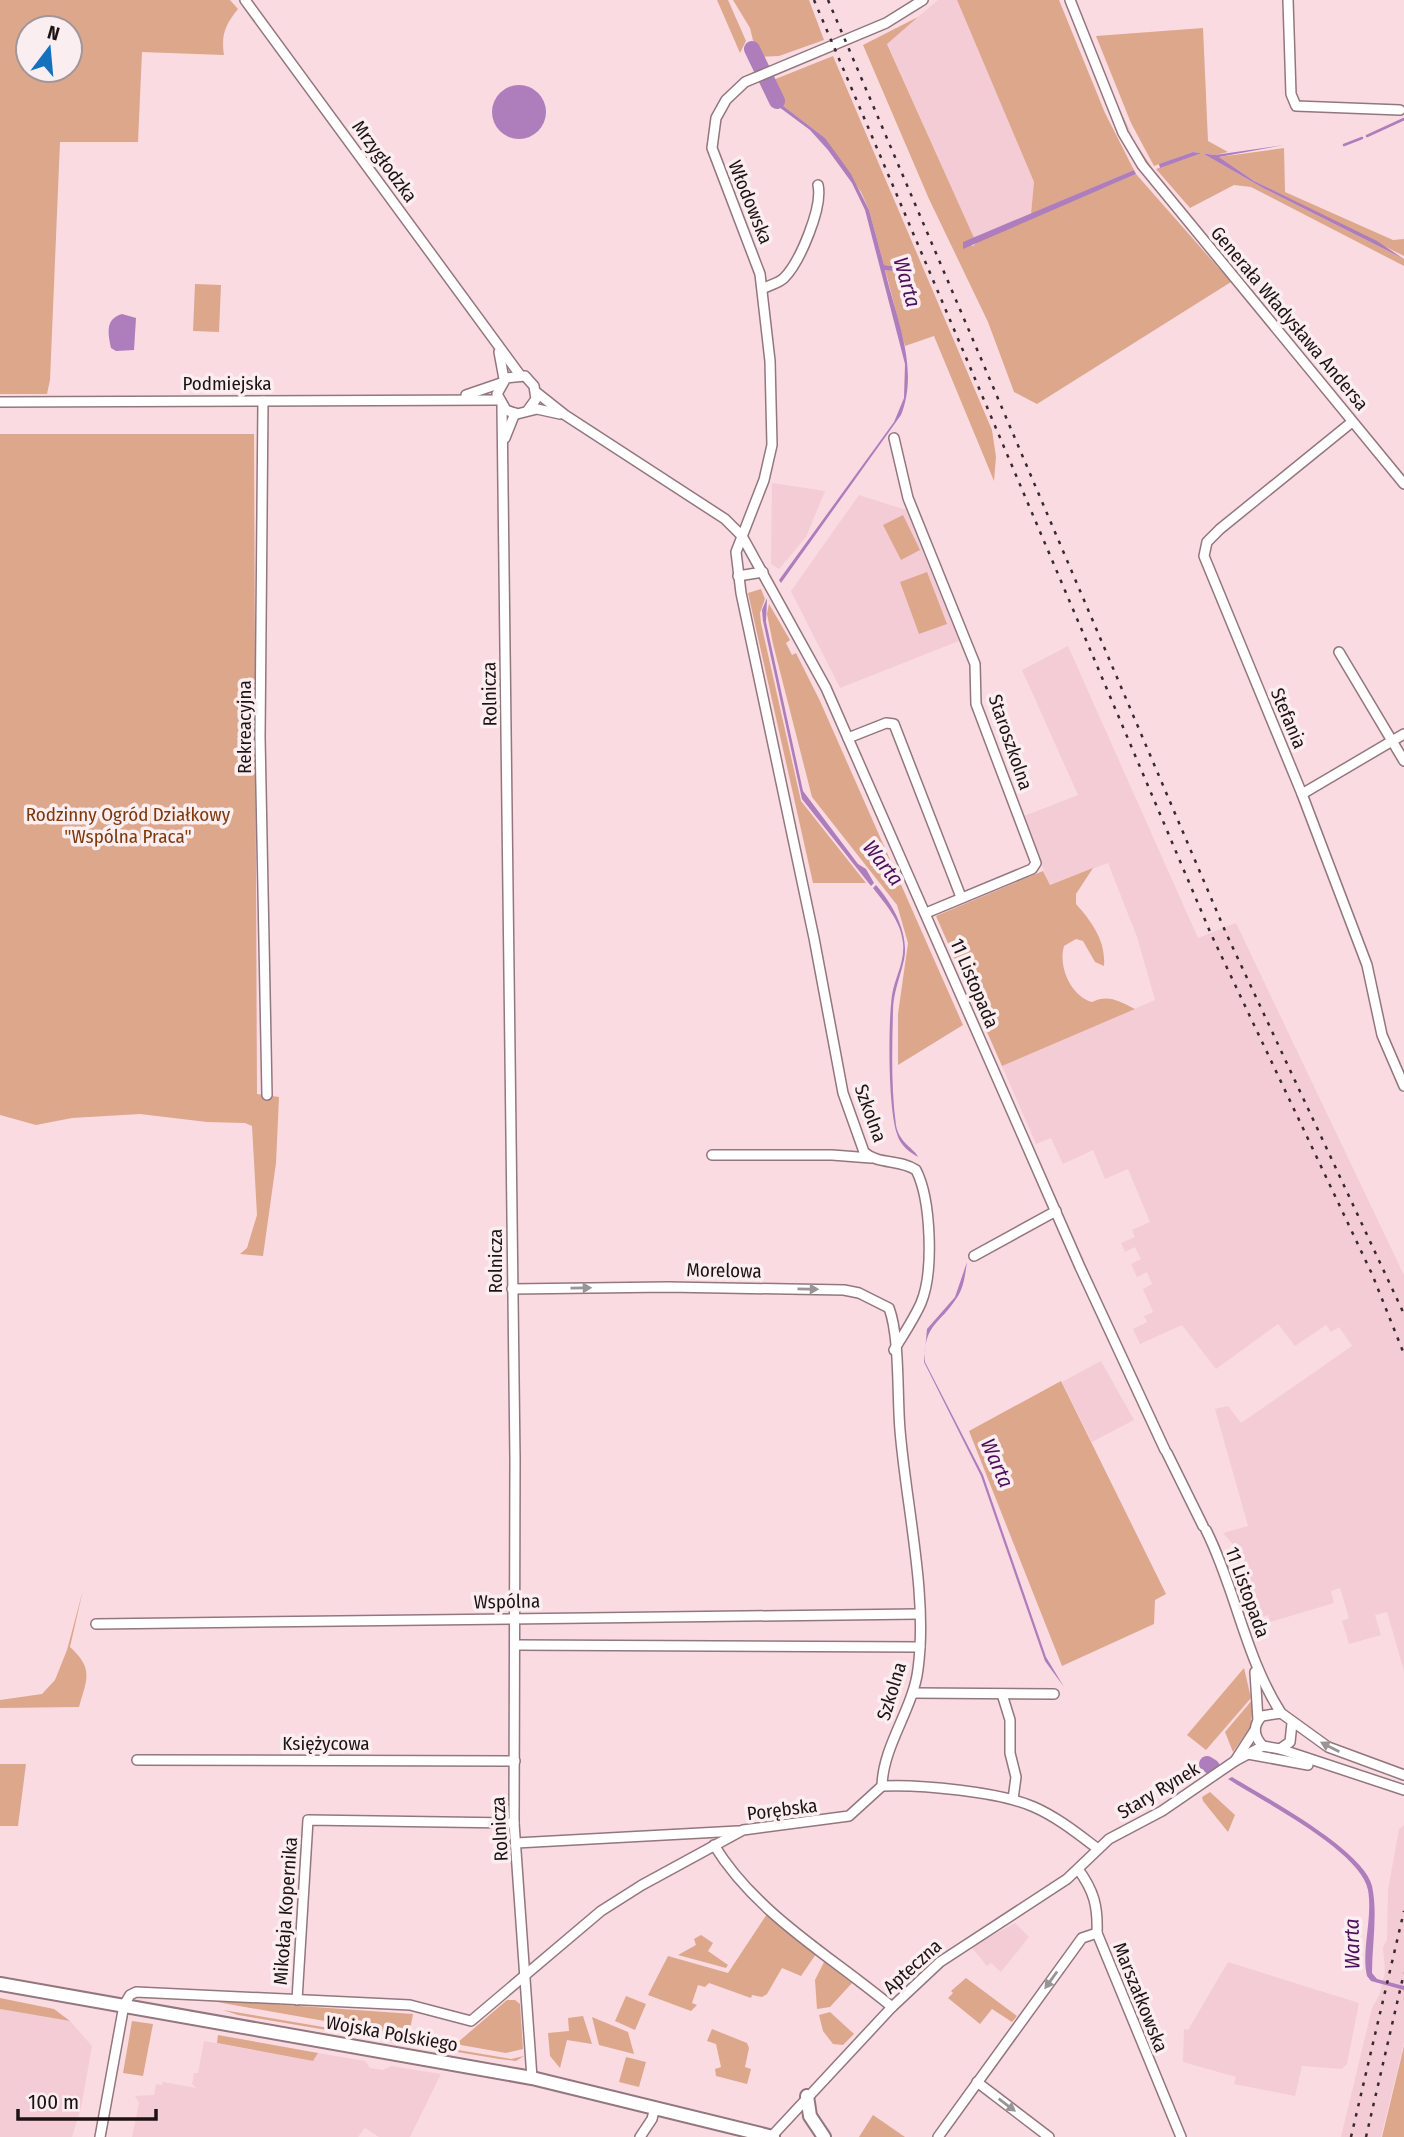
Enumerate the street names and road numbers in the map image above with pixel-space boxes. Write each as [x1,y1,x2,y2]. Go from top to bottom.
street label: Mrzygłodzka [347,116,422,207]
street label: Włodowska [723,157,778,247]
street label: Generała Władysława Andersa [1206,222,1373,415]
street label: Podmiejska [182,372,272,395]
street label: Rolnicza [477,661,502,726]
street label: Rekreacyjna [233,680,256,774]
street label: Stefania [1266,684,1312,752]
street label: Staroszkolna [983,691,1038,793]
street label: 11 Listopada [945,935,1004,1031]
street label: Szkolna [850,1081,892,1145]
street label: Rolnicza [484,1229,507,1293]
street label: Morelowa [686,1258,762,1283]
street label: 11 Listopada [1220,1544,1275,1641]
street label: Wspólna [474,1589,541,1614]
street label: Szkolna [872,1659,911,1723]
street label: Księżycowa [282,1732,370,1755]
street label: Stary Rynek [1113,1757,1204,1824]
street label: Porębska [745,1794,819,1825]
street label: Rolnicza [486,1796,513,1862]
street label: Mikołaja Kopernika [269,1836,302,1986]
street label: Apteczna [878,1934,946,1998]
street label: Marszałkowska [1108,1939,1173,2055]
street label: Wojska Polskiego [324,2011,460,2056]

